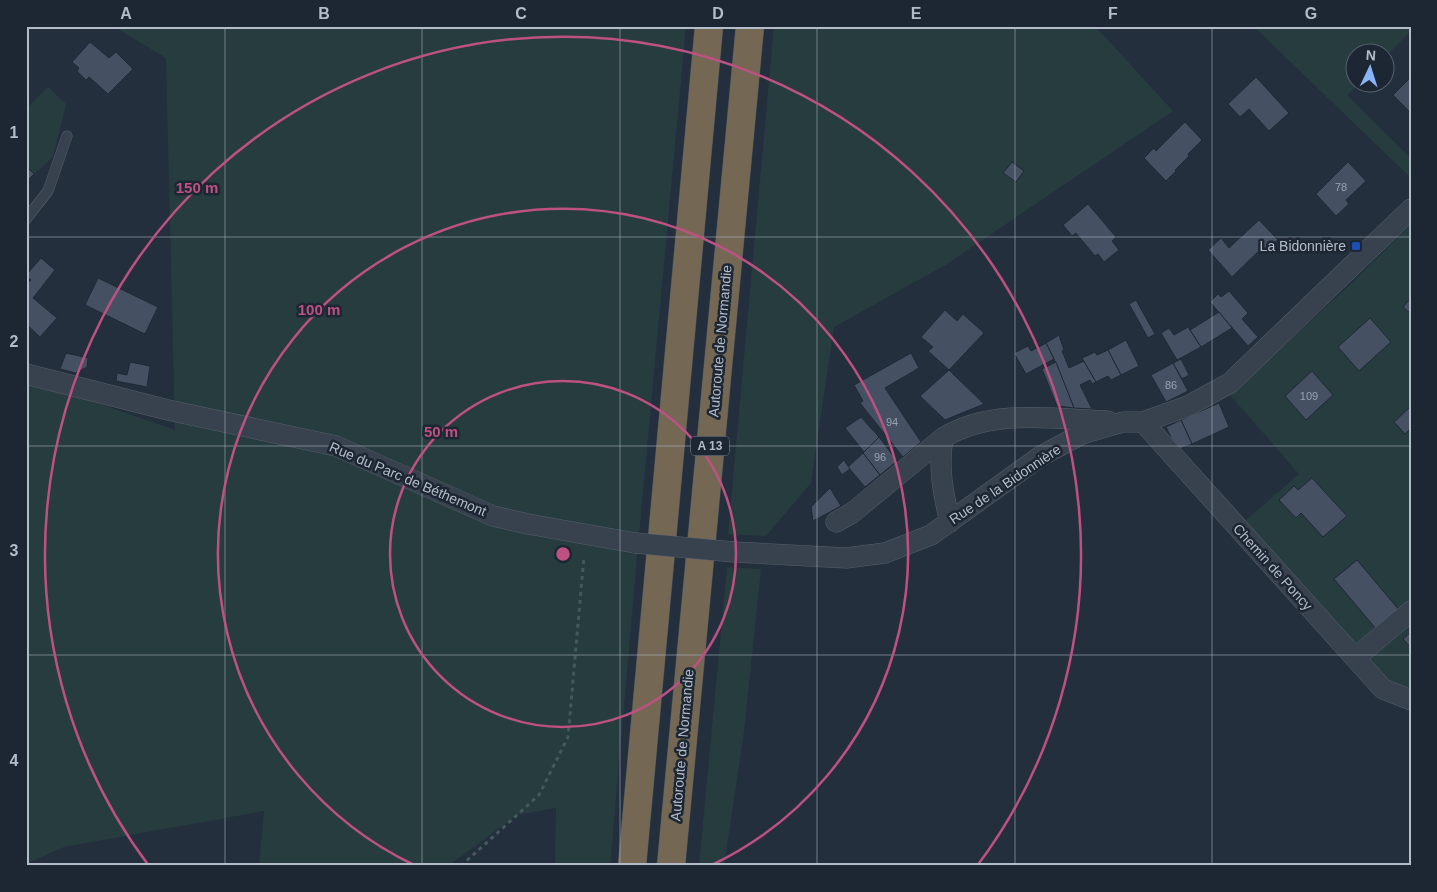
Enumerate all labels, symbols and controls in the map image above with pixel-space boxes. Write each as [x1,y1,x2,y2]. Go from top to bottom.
text: A [120,5,132,22]
text: B [318,5,330,22]
text: C [515,5,527,22]
text: D [712,5,724,22]
text: E [911,5,922,22]
text: F [1108,5,1118,22]
text: G [1305,5,1317,22]
north arrow [1344,42,1394,92]
text: N [1365,47,1377,63]
text: 1 [10,124,19,141]
text: 150 m [176,179,218,196]
house number: 78 [1335,181,1347,193]
place label: La Bidonnière [1260,238,1346,254]
marker: La Bidonnière [1350,240,1362,252]
street label: Autoroute de Normandie [705,264,735,418]
text: 100 m [298,301,340,318]
text: 2 [10,333,19,350]
house number: 86 [1165,379,1177,391]
house number: 109 [1300,390,1318,402]
house number: 94 [886,416,898,428]
text: 50 m [424,423,458,440]
road number: A 13 [691,436,729,456]
street label: Rue du Parc de Béthemont [327,439,489,519]
street label: Rue de la Bidonnière [946,441,1064,527]
house number: 96 [874,451,886,463]
street label: Chemin de Poncy [1230,521,1316,613]
text: 3 [10,542,19,559]
centre of rings [554,545,572,563]
street label: Autoroute de Normandie [667,668,697,822]
text: 4 [10,752,19,769]

